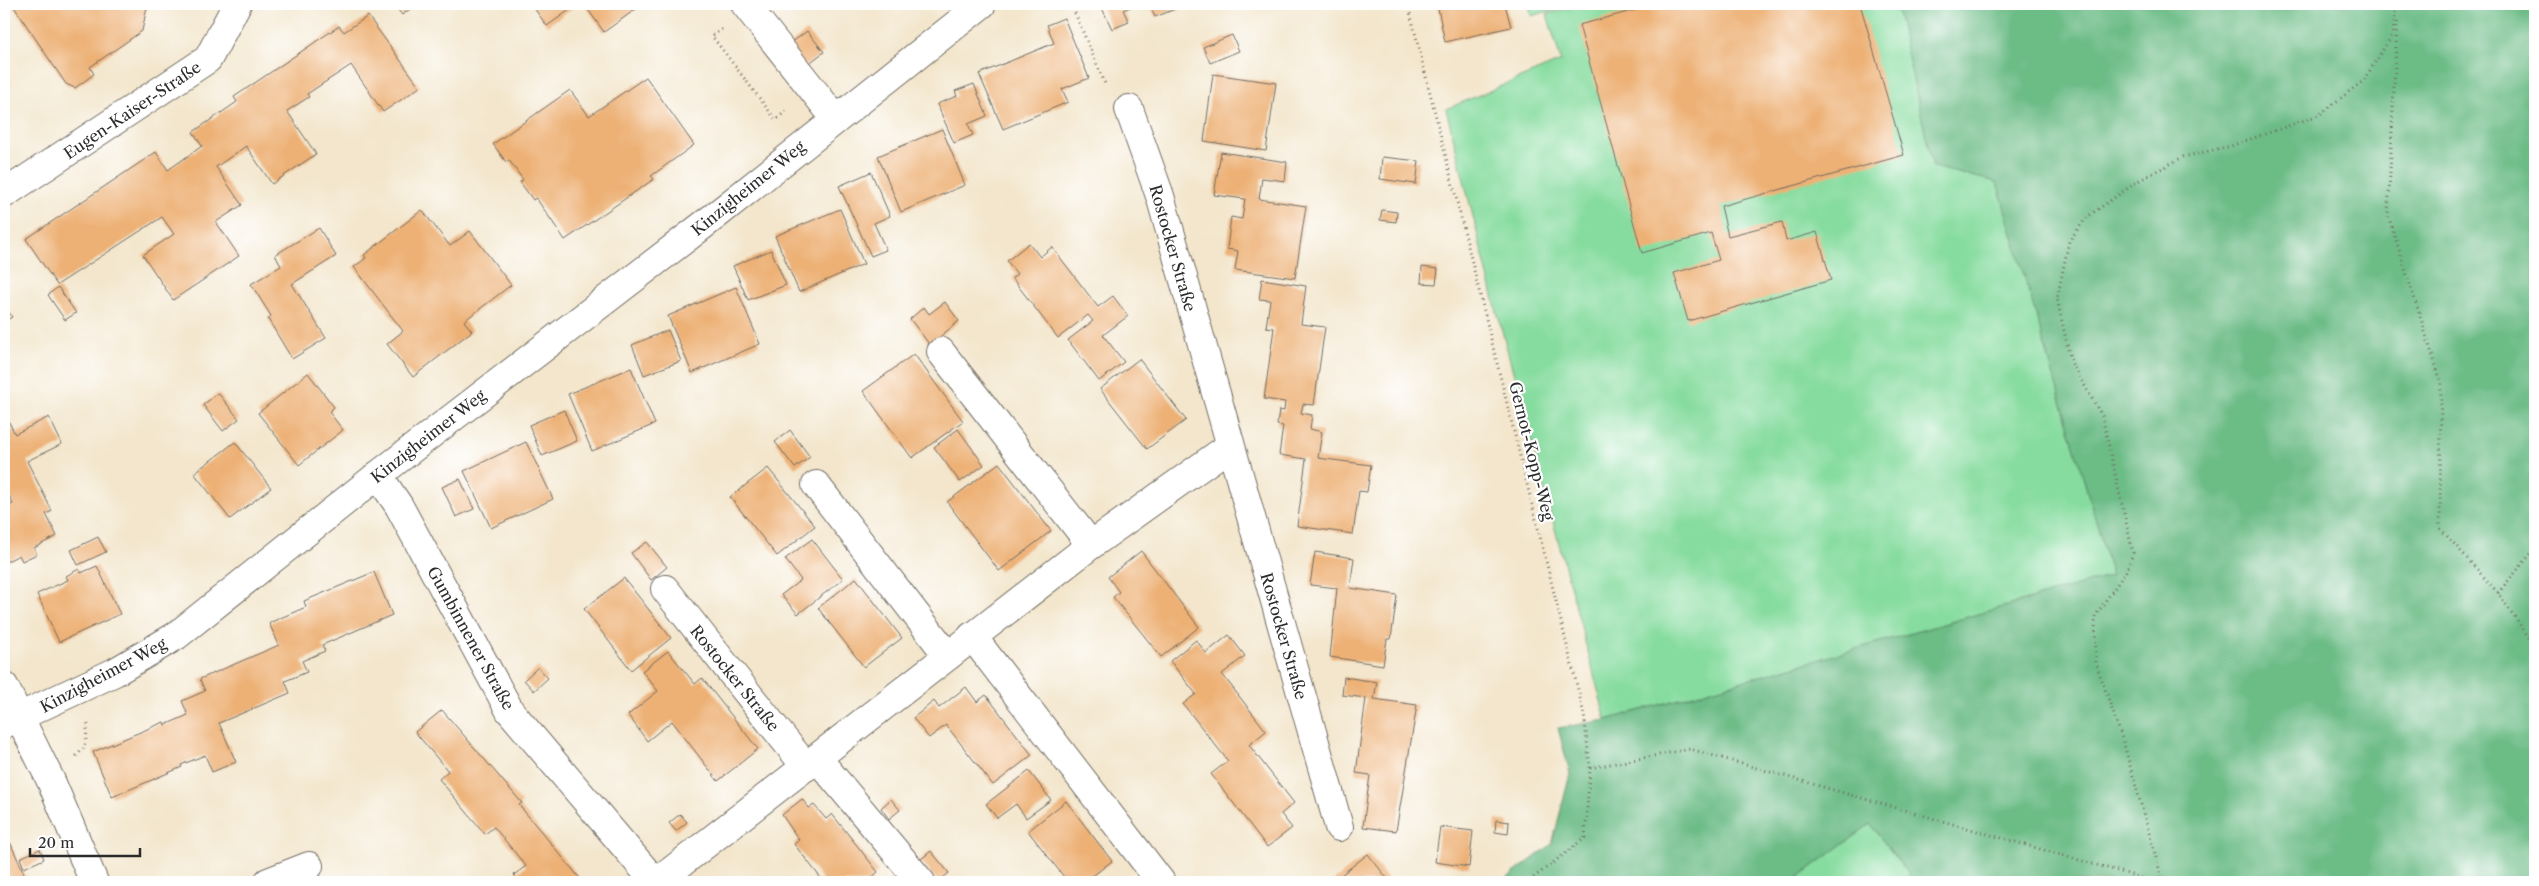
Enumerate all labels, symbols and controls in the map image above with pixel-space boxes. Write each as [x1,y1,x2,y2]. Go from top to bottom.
street label: Eugen-Kaiser-Straße [60,57,204,163]
street label: Kinzigheimer Weg [687,136,809,240]
street label: Rostocker Straße [1145,182,1201,314]
street label: Gernot-Kopp-Weg [1505,379,1559,523]
street label: Kinzigheimer Weg [367,385,490,487]
street label: Gumbinnener Straße [423,563,519,713]
street label: Rostocker Straße [1256,570,1312,702]
street label: Rostocker Straße [686,621,784,735]
street label: Kinzigheimer Weg [36,633,170,717]
scale bar [30,826,140,858]
text: 20 m [38,833,74,852]

